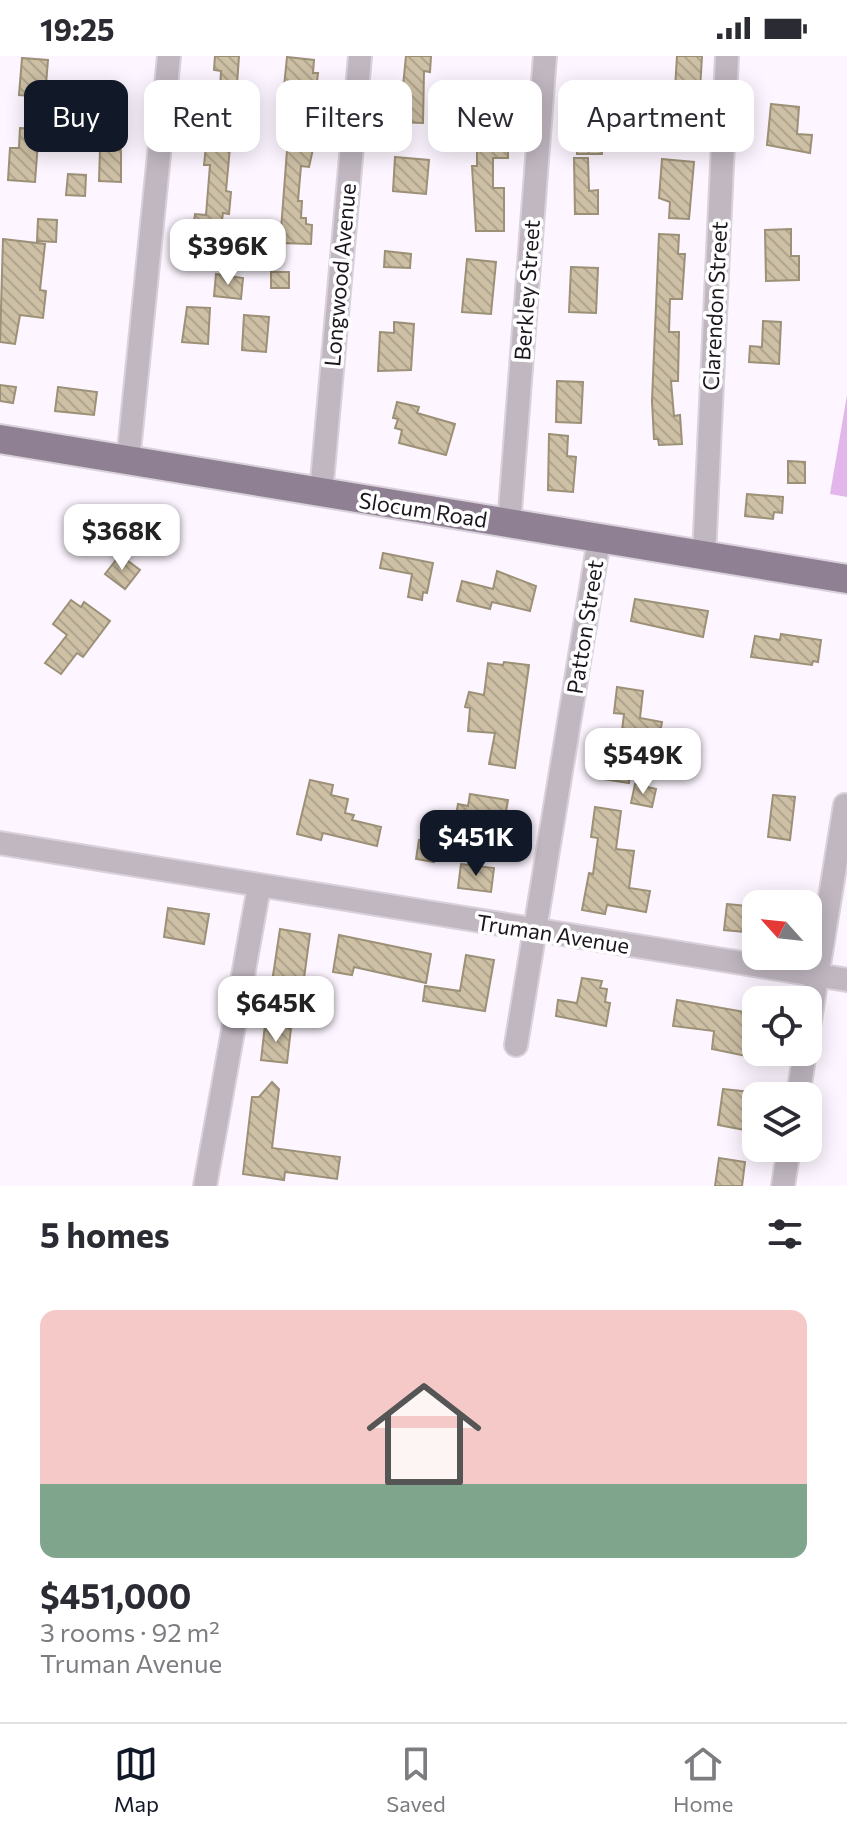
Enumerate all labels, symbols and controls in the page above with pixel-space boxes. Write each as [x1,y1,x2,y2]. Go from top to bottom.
text: 19:25 [40,10,115,47]
chip: Buy [24,80,128,152]
chip: Rent [144,80,260,152]
chip: Filters [276,80,412,152]
chip: New [428,80,542,152]
chip: Apartment [558,80,754,152]
street label: Longwood Avenue [318,182,361,368]
pin: $396K [172,219,284,287]
street label: Berkley Street [508,219,545,361]
street label: Clarendon Street [697,221,732,391]
text: $396K [188,229,268,260]
street label: Slocum Road [357,486,489,533]
pin: $368K [66,504,178,572]
text: $368K [82,514,162,545]
street label: Patton Street [561,558,608,696]
pin: $549K [587,728,699,796]
text: $549K [603,738,683,769]
pin: $451K [420,810,532,878]
text: $451K [438,820,514,851]
north arrow [742,890,822,970]
map controls [742,890,822,1162]
street label: Truman Avenue [475,908,631,959]
pin: $645K [220,976,332,1044]
text: $645K [236,986,316,1017]
button: locate [742,986,822,1066]
button: layers [742,1082,822,1162]
icon: filters [763,1212,807,1256]
text: 5 homes [40,1213,170,1255]
icon: home [352,1362,496,1506]
text: $451,000 [40,1574,191,1616]
text: 3 rooms · 92 m² [40,1616,220,1647]
text: Truman Avenue [40,1647,222,1678]
tab: Map [114,1742,159,1817]
tab: Saved [386,1742,446,1817]
tab: Home [673,1742,733,1817]

